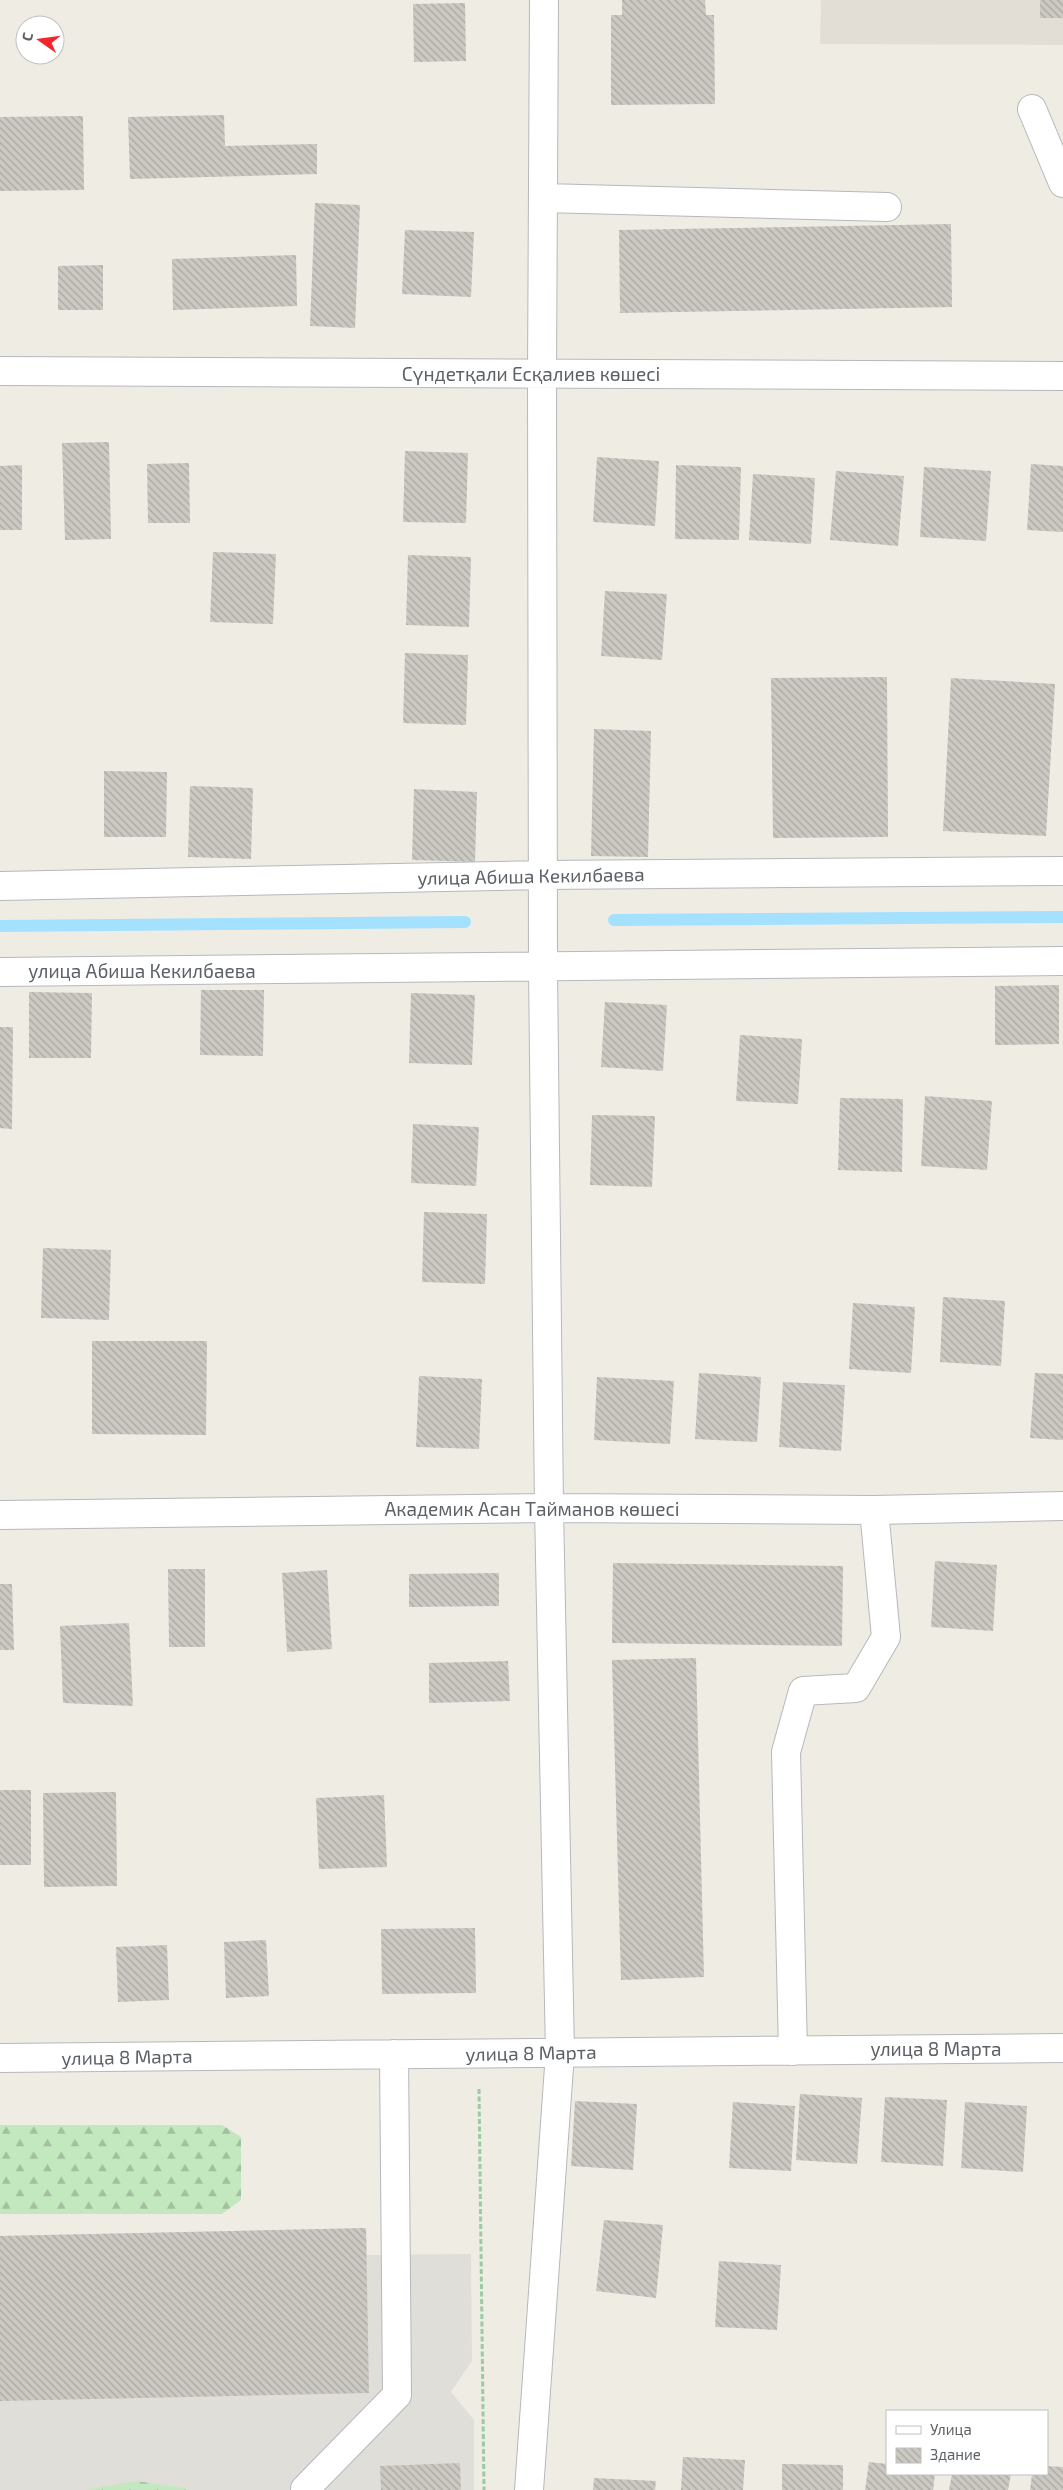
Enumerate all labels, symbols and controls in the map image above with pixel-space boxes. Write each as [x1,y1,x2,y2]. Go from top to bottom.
north arrow [15,15,65,65]
text: С [18,31,36,43]
street label: Сүндетқали Есқалиев көшесі [402,362,660,385]
street label: улица Абиша Кекилбаева [417,862,645,890]
street label: улица Абиша Кекилбаева [28,959,256,983]
street label: Академик Асан Тайманов көшесі [384,1497,680,1520]
street label: улица 8 Марта [870,2037,1002,2061]
street label: улица 8 Марта [465,2040,597,2066]
street label: улица 8 Марта [61,2044,193,2070]
legend [886,2410,1048,2475]
text: Улица [930,2420,972,2438]
text: Здание [930,2445,981,2463]

